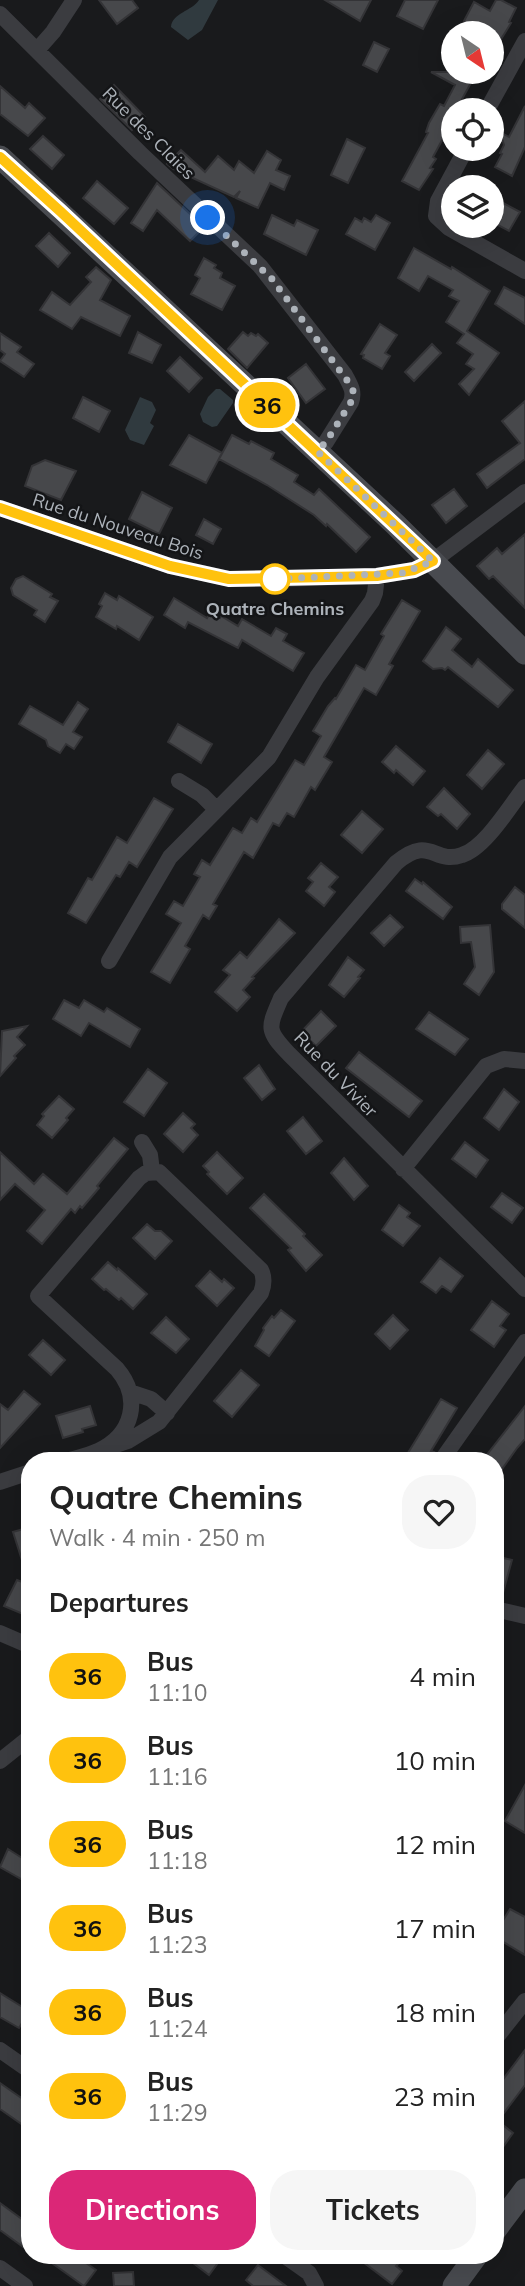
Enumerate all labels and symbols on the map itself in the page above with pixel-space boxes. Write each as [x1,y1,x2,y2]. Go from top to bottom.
north arrow [441,21,504,84]
street label: Rue des Claies [98,82,200,184]
your location [190,200,225,235]
line badge: 36 [236,382,298,428]
street label: Rue du Nouveau Bois [30,488,206,564]
marker: Quatre Chemins [260,564,290,594]
place label: Quatre Chemins [206,597,344,620]
street label: Rue du Vivier [289,1026,383,1122]

